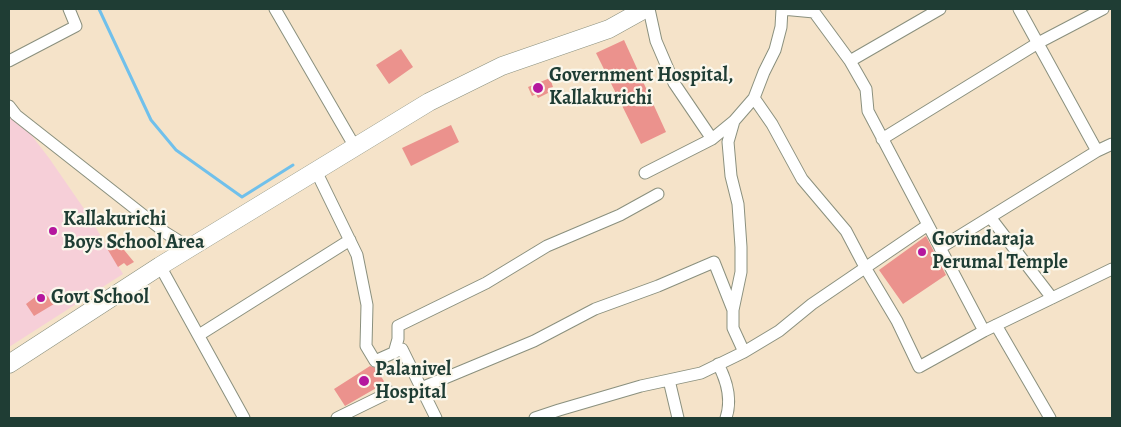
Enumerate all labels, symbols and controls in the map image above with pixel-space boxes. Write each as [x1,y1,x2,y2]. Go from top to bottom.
place label: Government Hospital, Kallakurichi [549,64,733,111]
marker: Government Hospital, Kallakurichi [531,81,545,95]
place label: Kallakurichi Boys School Area [63,208,205,255]
marker: Kallakurichi Boys School Area [47,225,59,237]
place label: Govindaraja Perumal Temple [932,228,1068,275]
marker: Govindaraja Perumal Temple [916,246,928,258]
place label: Govt School [51,286,149,310]
marker: Govt School [35,292,47,304]
place label: Palanivel Hospital [375,358,451,405]
marker: Palanivel Hospital [357,374,371,388]

